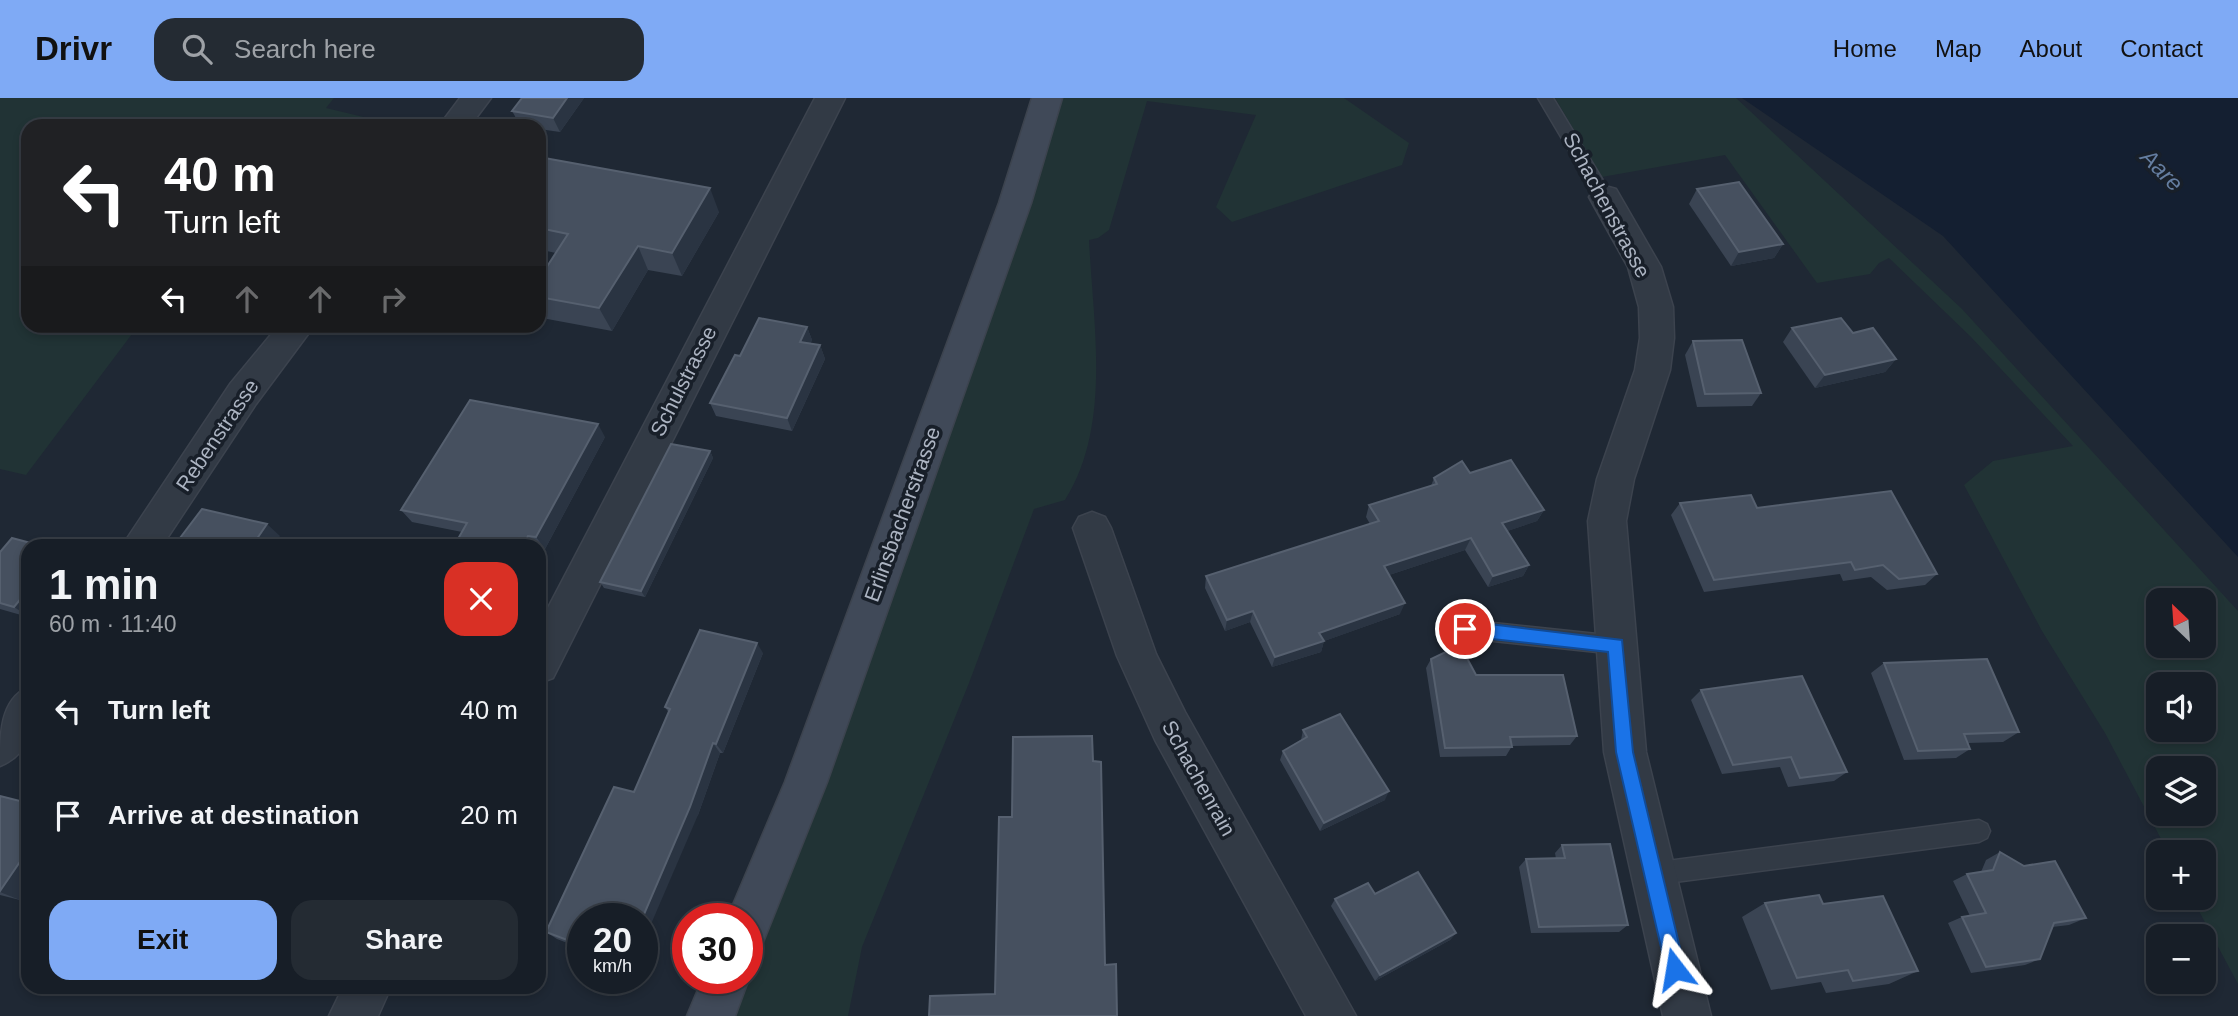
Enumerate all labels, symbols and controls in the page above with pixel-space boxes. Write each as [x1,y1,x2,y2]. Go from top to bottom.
search box [154,18,644,81]
text: Drivr [35,30,112,67]
icon: search [178,30,216,68]
text: Search here [234,34,376,64]
text: Home [1833,35,1897,62]
text: Map [1935,35,1982,62]
text: About [2020,35,2082,62]
text: Contact [2120,35,2203,62]
street label: Schachenstrasse [1559,128,1655,282]
water label: Aare [2134,142,2188,196]
icon: left [49,147,140,238]
text: 40 m [164,147,276,201]
text: Turn left [164,204,280,240]
icon: left [155,280,193,318]
icon: ahead [228,280,266,318]
icon: ahead [301,280,339,318]
icon: right [374,280,412,318]
street label: Schulstrasse [645,322,721,440]
street label: Rebenstrasse [171,375,263,495]
street label: Erlinsbacherstrasse [860,423,944,605]
text: 1 min [49,561,159,608]
button: close [444,562,518,636]
north arrow [2146,588,2216,658]
map controls [2146,588,2216,994]
pin [1435,599,1495,659]
icon: arrive [1446,610,1484,648]
text: 60 m · 11:40 [49,611,176,637]
button: sound [2146,672,2216,742]
icon: left [49,692,87,730]
text: Turn left [108,695,210,725]
text: 40 m [460,695,518,725]
street label: Schachenrain [1158,716,1240,840]
button: layers [2146,756,2216,826]
icon: arrive [49,797,87,835]
text: Arrive at destination [108,800,359,830]
text: 20 m [460,800,518,830]
button: + [2146,840,2216,910]
button: Exit [49,900,277,980]
button: Share [291,900,518,980]
speed limit sign: 30 [672,903,763,994]
text: 20 [593,920,632,959]
button: − [2146,924,2216,994]
position arrow [1638,932,1712,1006]
text: km/h [593,956,632,976]

